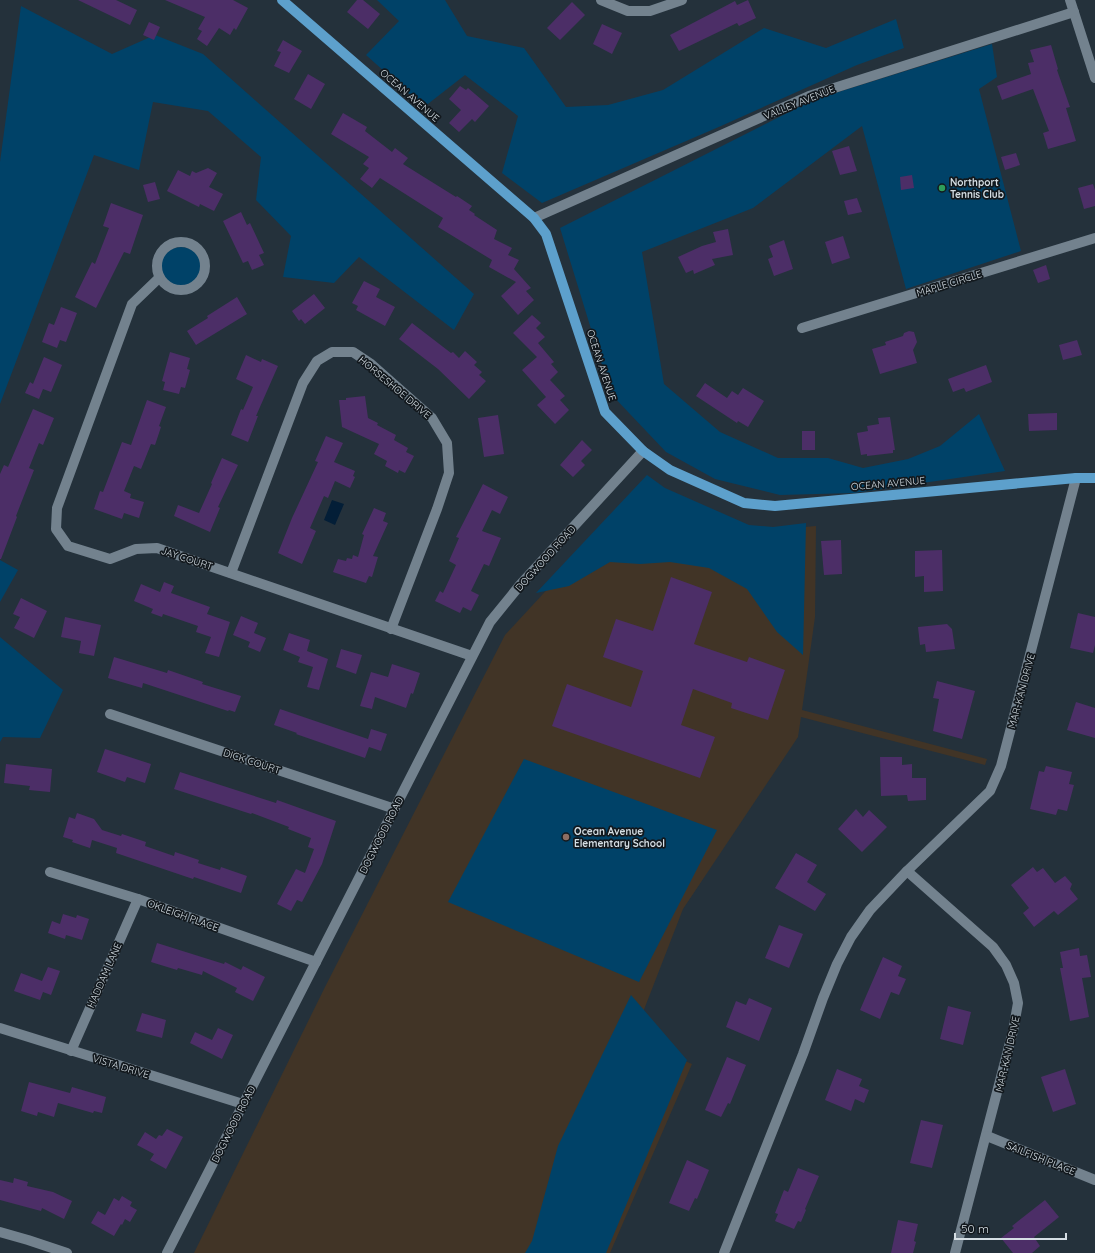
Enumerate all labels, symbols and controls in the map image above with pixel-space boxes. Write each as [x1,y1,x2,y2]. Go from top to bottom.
street label: OCEAN AVENUE [377,66,442,125]
street label: VALLEY AVENUE [762,82,837,123]
place label: Northport Tennis Club [950,176,1004,201]
marker: Northport Tennis Club [937,183,947,193]
street label: MAPLE CIRCLE [915,267,984,300]
street label: OCEAN AVENUE [584,328,619,403]
street label: HORSESHOE DRIVE [356,353,434,422]
street label: OCEAN AVENUE [850,474,926,493]
street label: DOGWOOD ROAD [512,523,578,594]
street label: JAY COURT [159,544,214,573]
street label: MAR-KAN DRIVE [1005,652,1038,730]
street label: DICK COURT [221,746,282,777]
street label: DOGWOOD ROAD [356,795,406,876]
place label: Ocean Avenue Elementary School [574,825,665,850]
marker: Ocean Avenue Elementary School [561,832,571,842]
street label: OKLEIGH PLACE [146,897,220,934]
street label: HADDAM LANE [84,940,125,1010]
street label: MAR-KAN DRIVE [992,1015,1023,1093]
street label: VISTA DRIVE [91,1052,151,1081]
street label: DOGWOOD ROAD [208,1084,258,1165]
street label: SAILFISH PLACE [1004,1139,1078,1178]
scale bar [955,1215,1066,1241]
text: 50 m [961,1221,989,1236]

